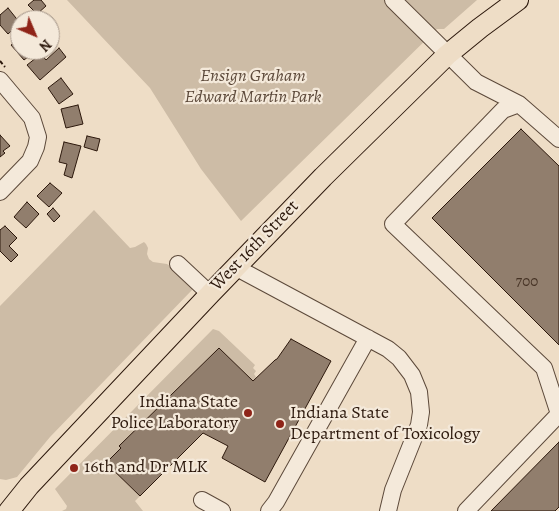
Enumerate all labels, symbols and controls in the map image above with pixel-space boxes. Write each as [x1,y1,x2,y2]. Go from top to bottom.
north arrow [10,10,60,60]
text: N [35,35,56,56]
park label: Ensign Graham Edward Martin Park [185,66,321,108]
street label: West 16th Street [206,196,304,296]
house number: 700 [516,273,538,291]
place label: Indiana State Police Laboratory [111,392,238,434]
place label: Indiana State Department of Toxicology [290,403,480,446]
marker: Indiana State Police Laboratory [242,407,254,419]
marker: Indiana State Department of Toxicology [274,418,286,430]
place label: 16th and Dr MLK [84,457,207,479]
marker: 16th and Dr MLK [68,462,80,474]

